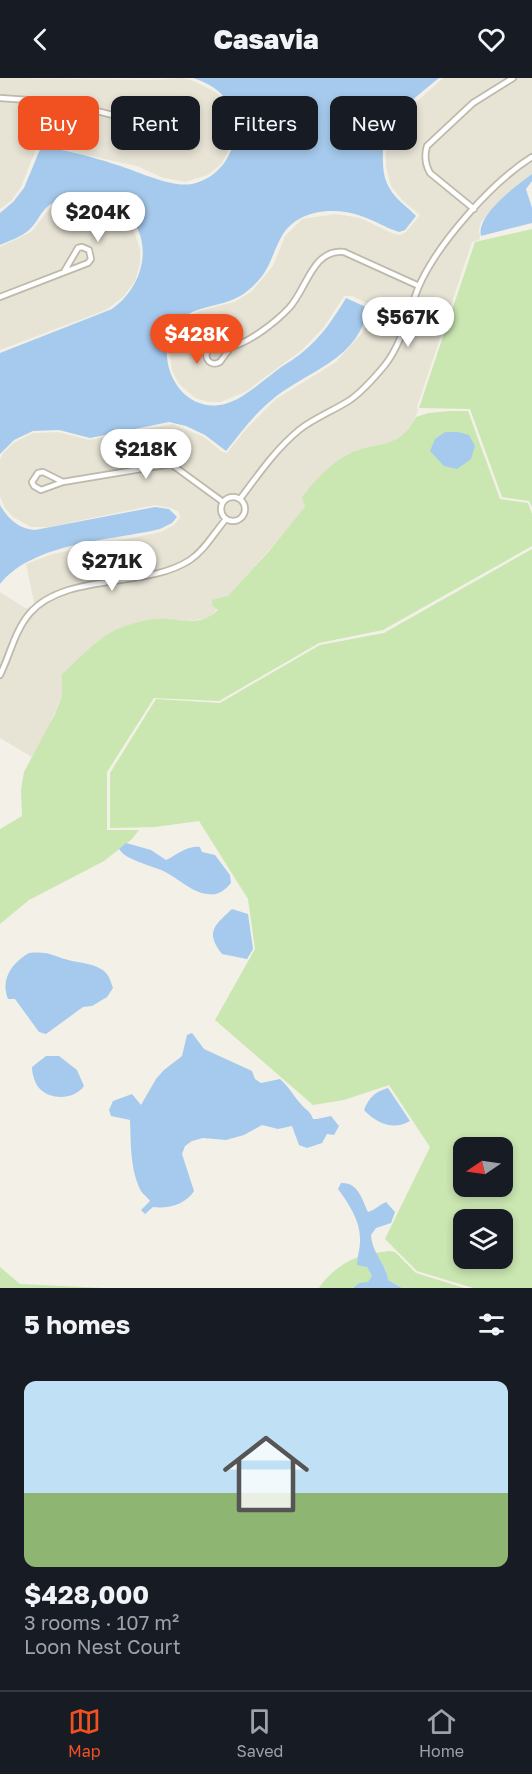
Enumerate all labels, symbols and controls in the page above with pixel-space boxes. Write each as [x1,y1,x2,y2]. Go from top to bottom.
icon: back [24,23,57,56]
text: Casavia [213,23,319,55]
icon: heart [475,23,508,56]
chip: Buy [18,96,99,150]
chip: Rent [111,96,200,150]
chip: Filters [212,96,318,150]
chip: New [330,96,417,150]
pin: $204K [56,192,140,243]
text: $204K [65,199,131,223]
pin: $567K [366,297,450,348]
text: $567K [376,304,440,328]
pin: $428K [155,314,239,365]
text: $428K [164,321,230,345]
pin: $218K [104,429,188,480]
text: $218K [114,436,178,460]
pin: $271K [70,541,154,592]
text: $271K [81,548,143,572]
north arrow [453,1137,513,1197]
map controls [453,1137,513,1269]
button: layers [453,1209,513,1269]
icon: filters [475,1308,508,1341]
text: 5 homes [24,1309,130,1340]
icon: home [212,1420,320,1528]
text: $428,000 [24,1579,149,1610]
text: 3 rooms · 107 m² [24,1610,179,1634]
text: Loon Nest Court [24,1634,181,1658]
tab: Map [68,1705,101,1761]
tab: Saved [237,1705,283,1761]
tab: Home [419,1705,464,1761]

